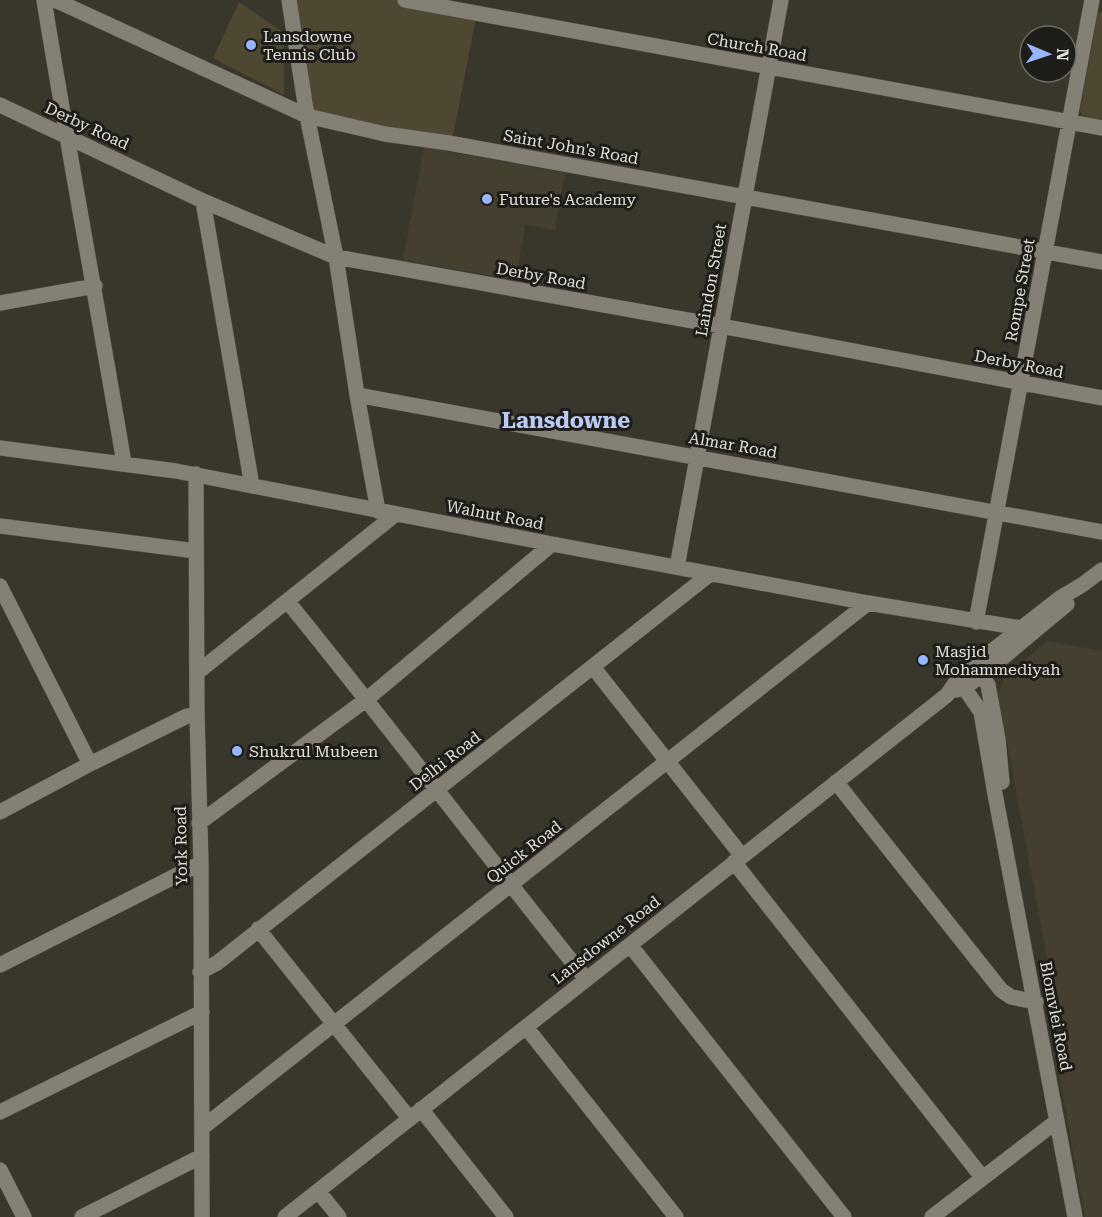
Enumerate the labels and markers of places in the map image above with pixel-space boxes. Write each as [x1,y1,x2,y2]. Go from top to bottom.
place label: Lansdowne Tennis Club [263,27,356,64]
marker: Lansdowne Tennis Club [244,38,258,52]
place label: Future's Academy [499,190,636,209]
marker: Future's Academy [480,192,494,206]
place label: Masjid Mohammediyah [935,642,1060,679]
marker: Masjid Mohammediyah [916,653,930,667]
place label: Shukrul Mubeen [249,742,378,761]
marker: Shukrul Mubeen [230,744,244,758]

